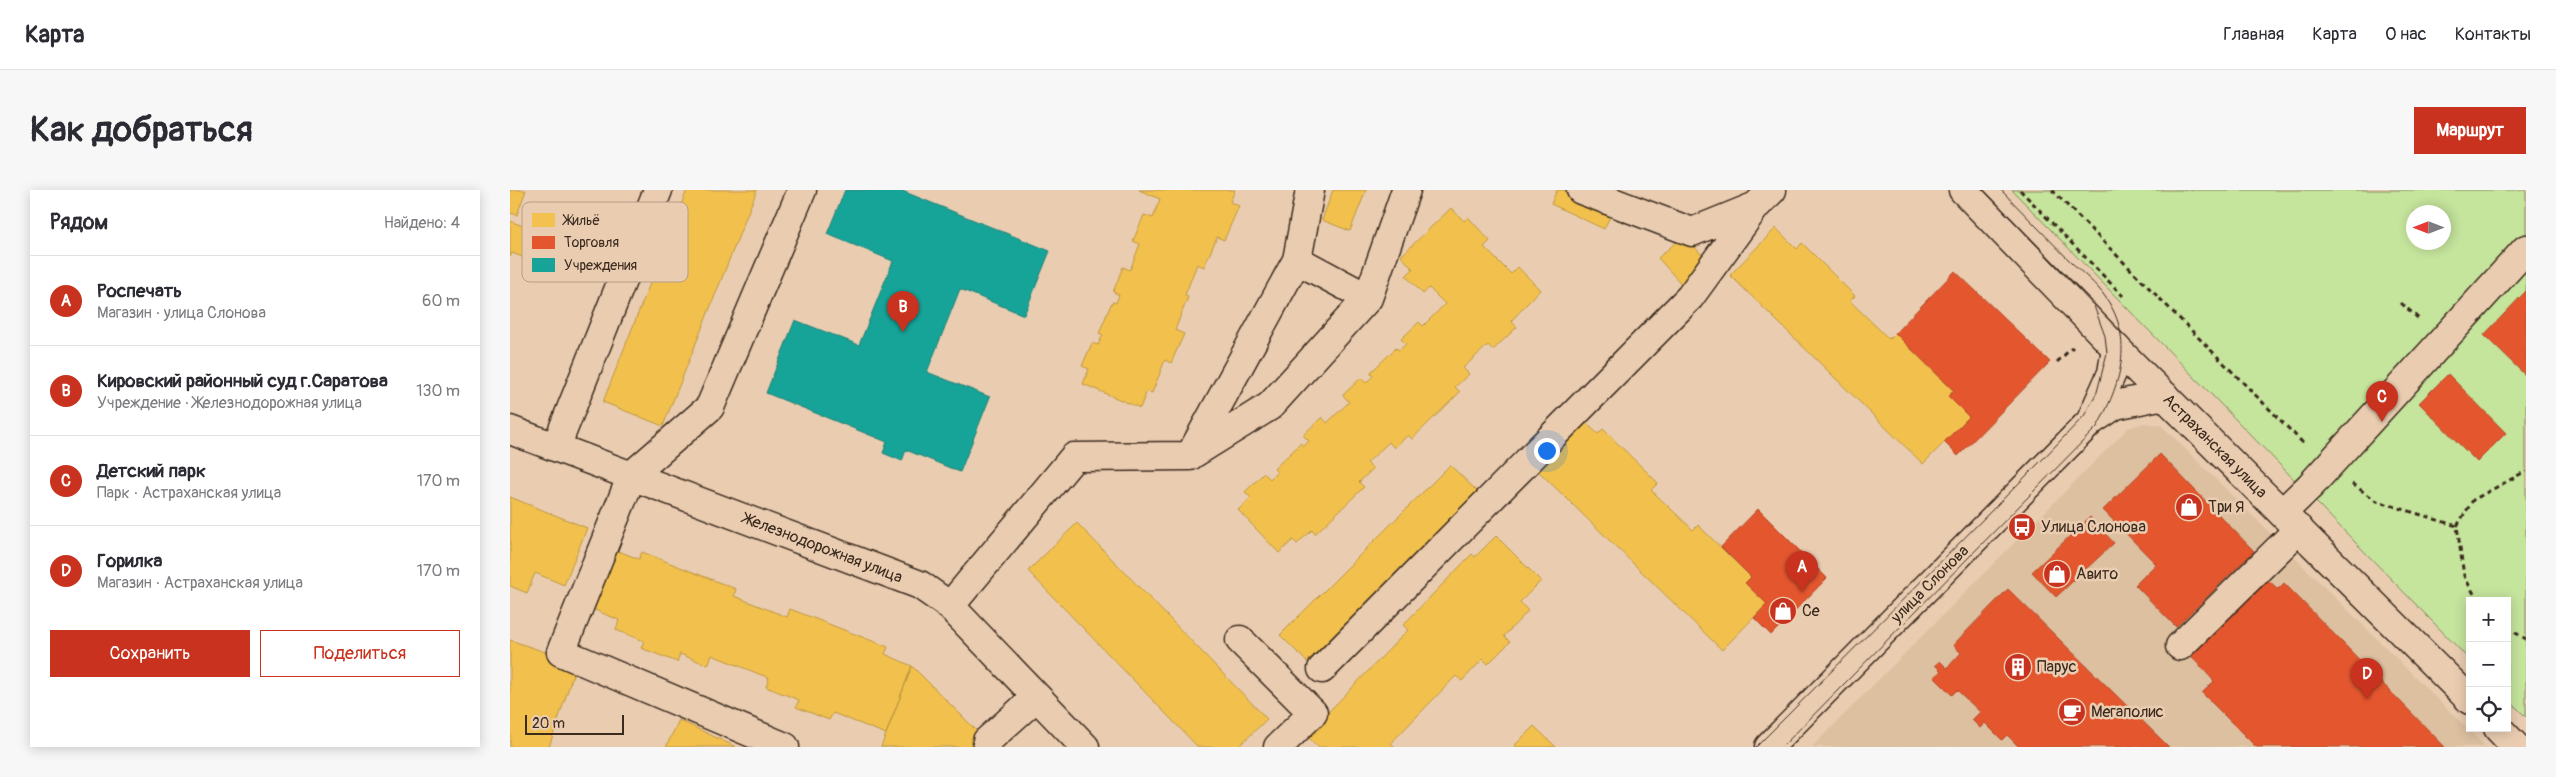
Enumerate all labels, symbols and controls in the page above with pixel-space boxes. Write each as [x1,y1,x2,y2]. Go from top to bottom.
text: Карта [25,20,84,49]
text: Главная [2223,23,2284,46]
text: Карта [2312,23,2357,46]
text: О нас [2385,23,2427,46]
text: Контакты [2455,23,2531,46]
button: Маршрут [2414,107,2526,154]
text: Как добраться [30,108,253,152]
legend [522,202,688,282]
north arrow [2406,205,2451,250]
text: Рядом [50,209,108,236]
text: Жильё [562,212,600,229]
text: Найдено: 4 [384,213,460,233]
text: Торговля [564,234,619,251]
text: Учреждения [564,257,637,274]
text: Роспечать [97,279,182,303]
text: A [61,291,71,311]
text: 60 m [422,291,460,311]
pin: B [887,291,919,332]
text: Магазин · улица Слонова [97,303,266,323]
text: Кировский районный суд г.Саратова [97,369,388,393]
text: B [61,381,71,401]
text: 130 m [416,381,460,401]
pin: C [2366,381,2398,422]
street label: Астраханская улица [2159,390,2271,502]
text: Учреждение · Железнодорожная улица [97,393,362,413]
your location [1534,438,1560,464]
text: Детский парк [97,459,206,483]
text: C [61,471,71,491]
text: 170 m [417,471,460,491]
text: Парк · Астраханская улица [97,483,281,503]
shop icon: Три Я [2174,492,2204,522]
place label: Три Я [2208,497,2244,517]
street label: Железнодорожная улица [738,507,905,588]
bus stop icon: Улица Слонова [2007,512,2037,542]
place label: Улица Слонова [2041,517,2146,537]
street label: улица Слонова [1886,541,1973,628]
text: Горилка [97,549,162,573]
pin: A [1786,551,1818,592]
shop icon: Авито [2042,559,2072,589]
text: D [61,561,71,581]
text: 170 m [417,561,460,581]
place label: Авито [2076,564,2118,584]
text: Магазин · Астраханская улица [97,573,303,593]
shop icon: Се [1768,596,1798,626]
map controls [2466,597,2511,732]
button: + [2466,597,2511,642]
place label: Се [1802,601,1820,621]
button: Сохранить [50,630,250,677]
button: Поделиться [260,630,460,677]
button: − [2466,642,2511,687]
building icon: Парус [2003,652,2033,682]
place label: Парус [2037,657,2077,677]
pin: D [2351,658,2383,699]
button: locate [2466,687,2511,732]
cafe icon: Мегаполис [2057,697,2087,727]
place label: Мегаполис [2091,702,2164,722]
scale bar [525,712,624,735]
text: 20 m [532,715,565,732]

